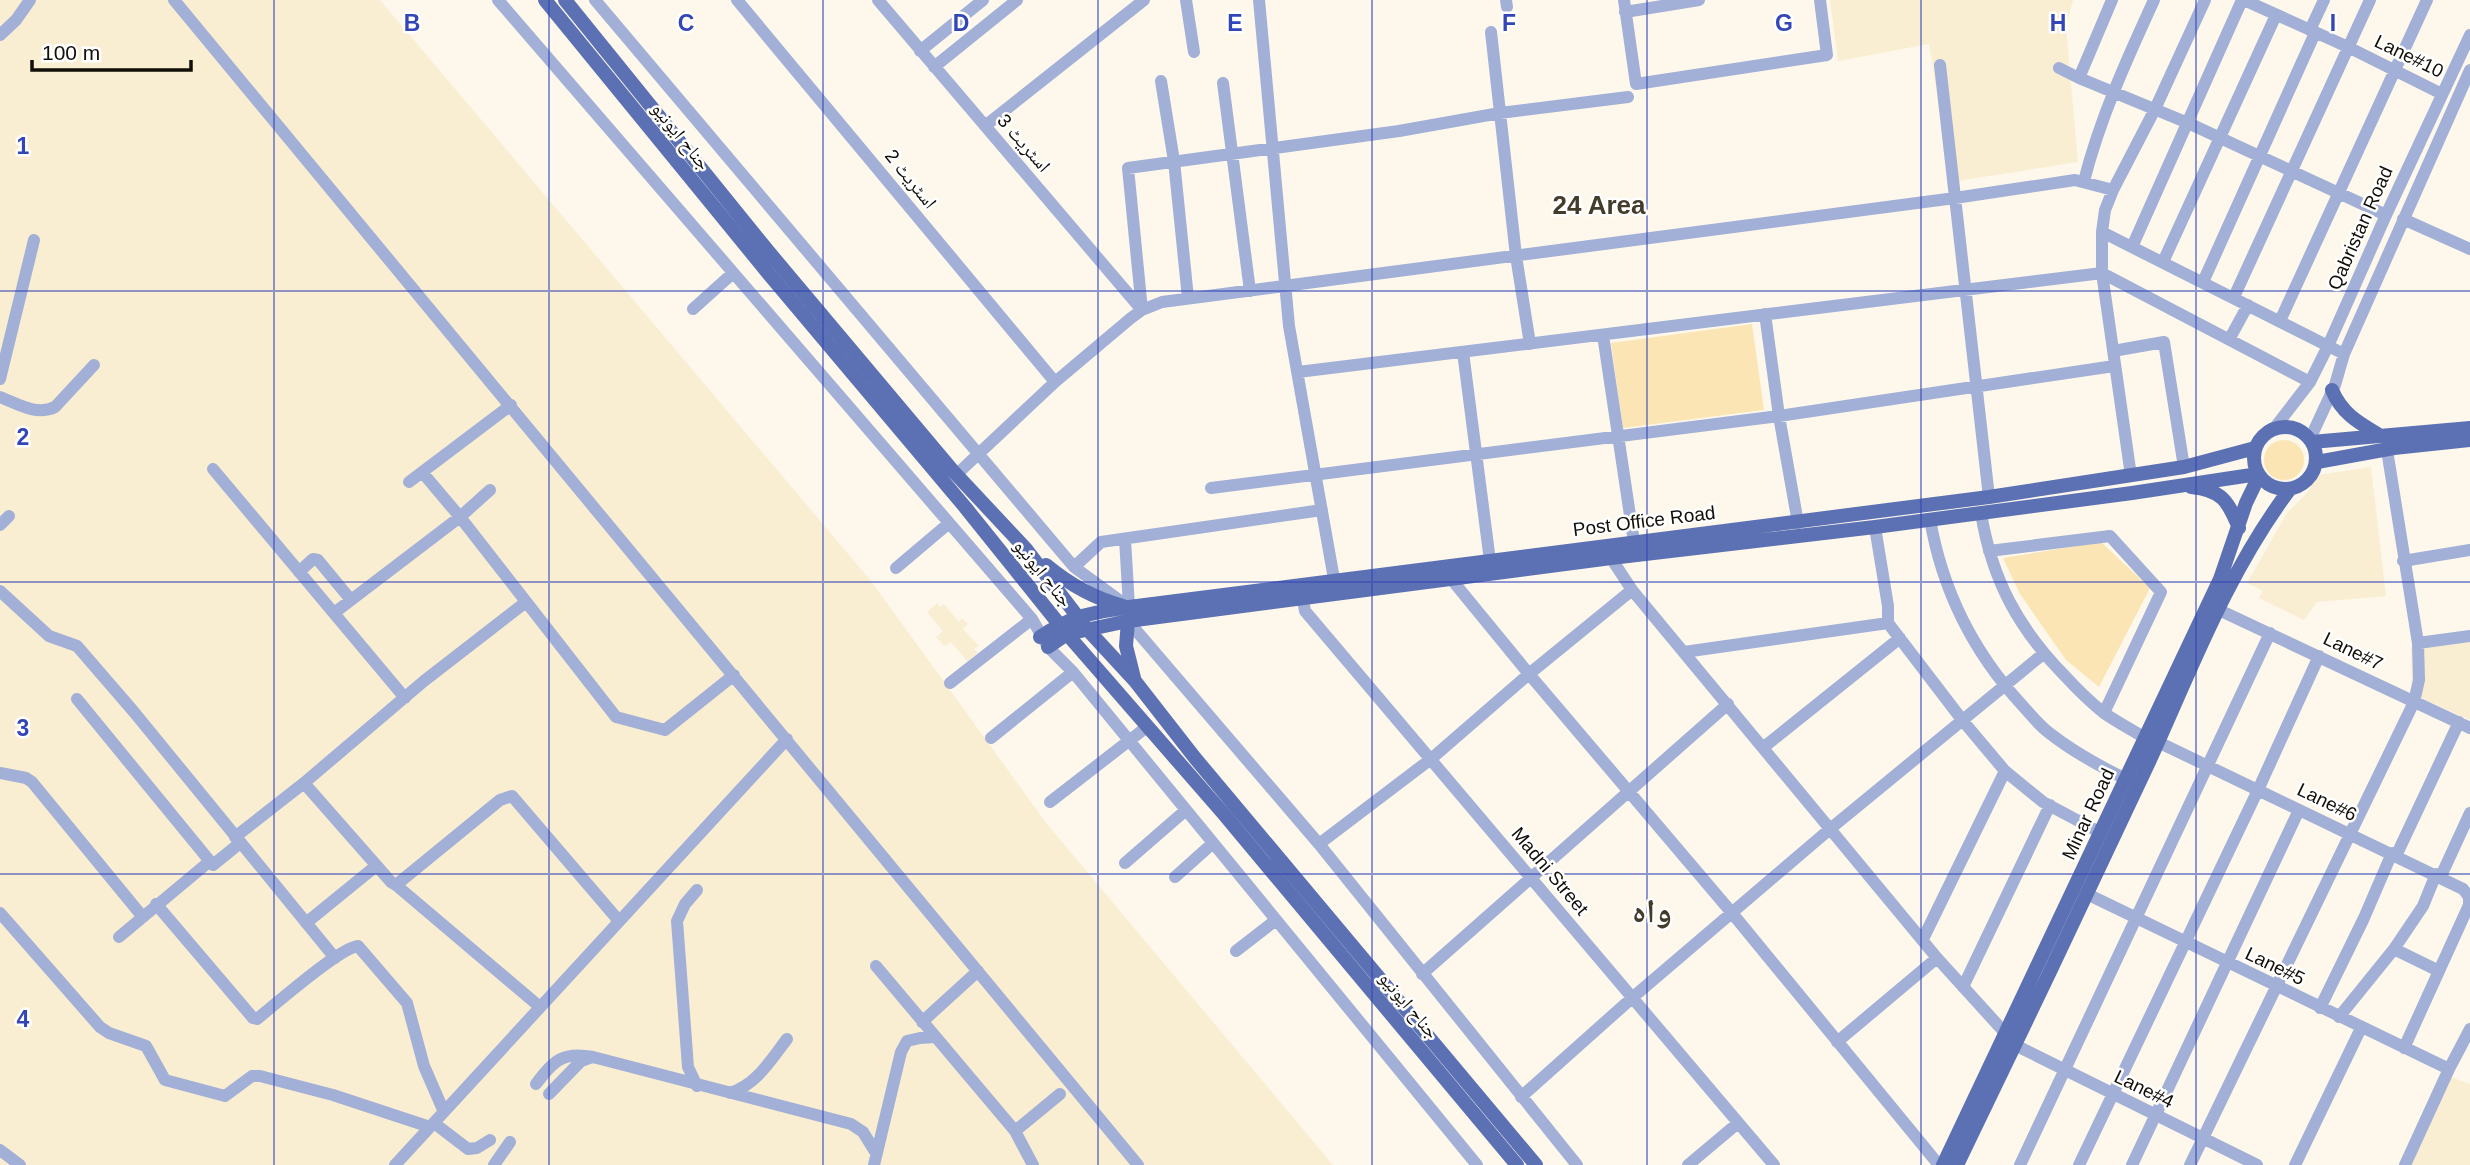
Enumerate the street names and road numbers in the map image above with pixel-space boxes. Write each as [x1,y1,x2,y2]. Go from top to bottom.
street label: Lane#10 [2371,30,2447,82]
street label: جناح ایونیو [647,98,715,175]
street label: اسٹریٹ 3 [993,110,1055,177]
street label: اسٹریٹ 2 [880,145,941,213]
street label: Qabristan Road [2323,163,2397,293]
street label: Post Office Road [1572,502,1716,540]
street label: جناح ایونیو [1009,535,1077,612]
street label: Lane#7 [2320,628,2386,674]
street label: Minar Road [2058,765,2118,863]
street label: Lane#6 [2294,779,2360,825]
street label: Madni Street [1507,823,1593,920]
street label: Lane#5 [2242,943,2308,989]
street label: جناح ایونیو [1374,967,1443,1043]
street label: Lane#4 [2111,1066,2177,1113]

